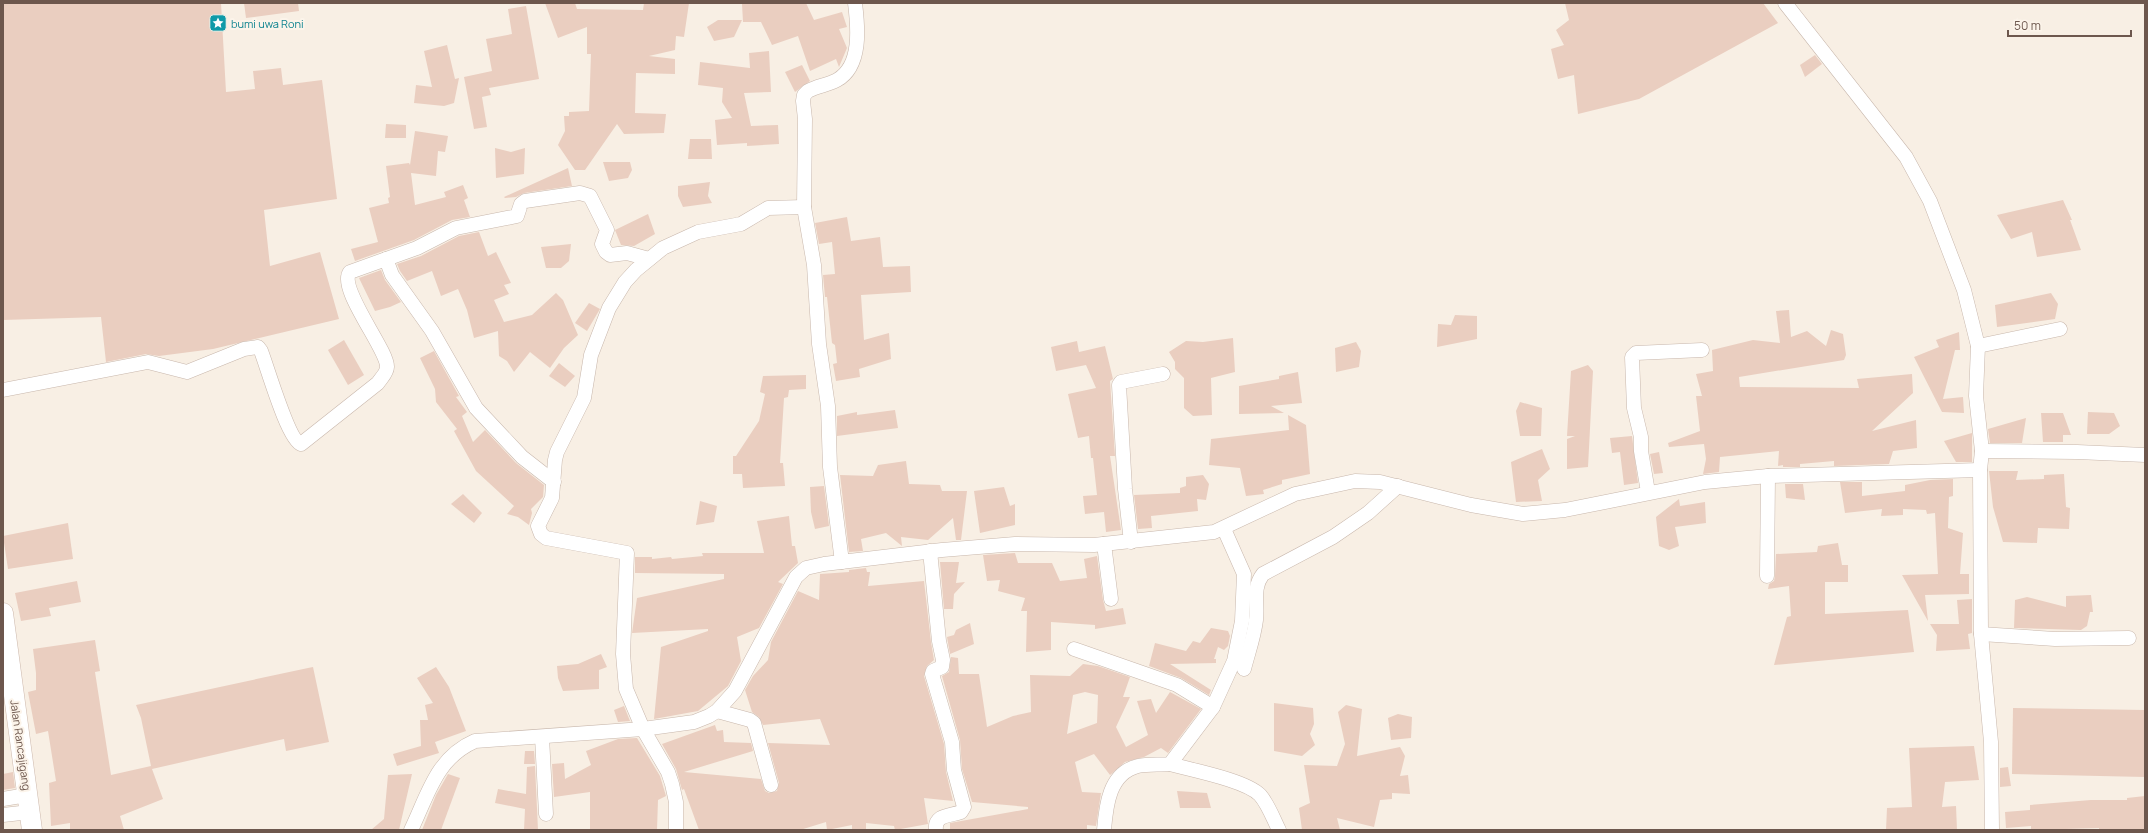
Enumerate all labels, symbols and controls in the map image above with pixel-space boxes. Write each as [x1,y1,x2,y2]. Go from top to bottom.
scale bar [2008,12,2131,38]
place icon: bumi uwa Roni [208,13,228,33]
place label: bumi uwa Roni [231,16,304,31]
text: 50 m [2014,17,2041,34]
street label: Jalan Rancajigang [7,699,35,791]

